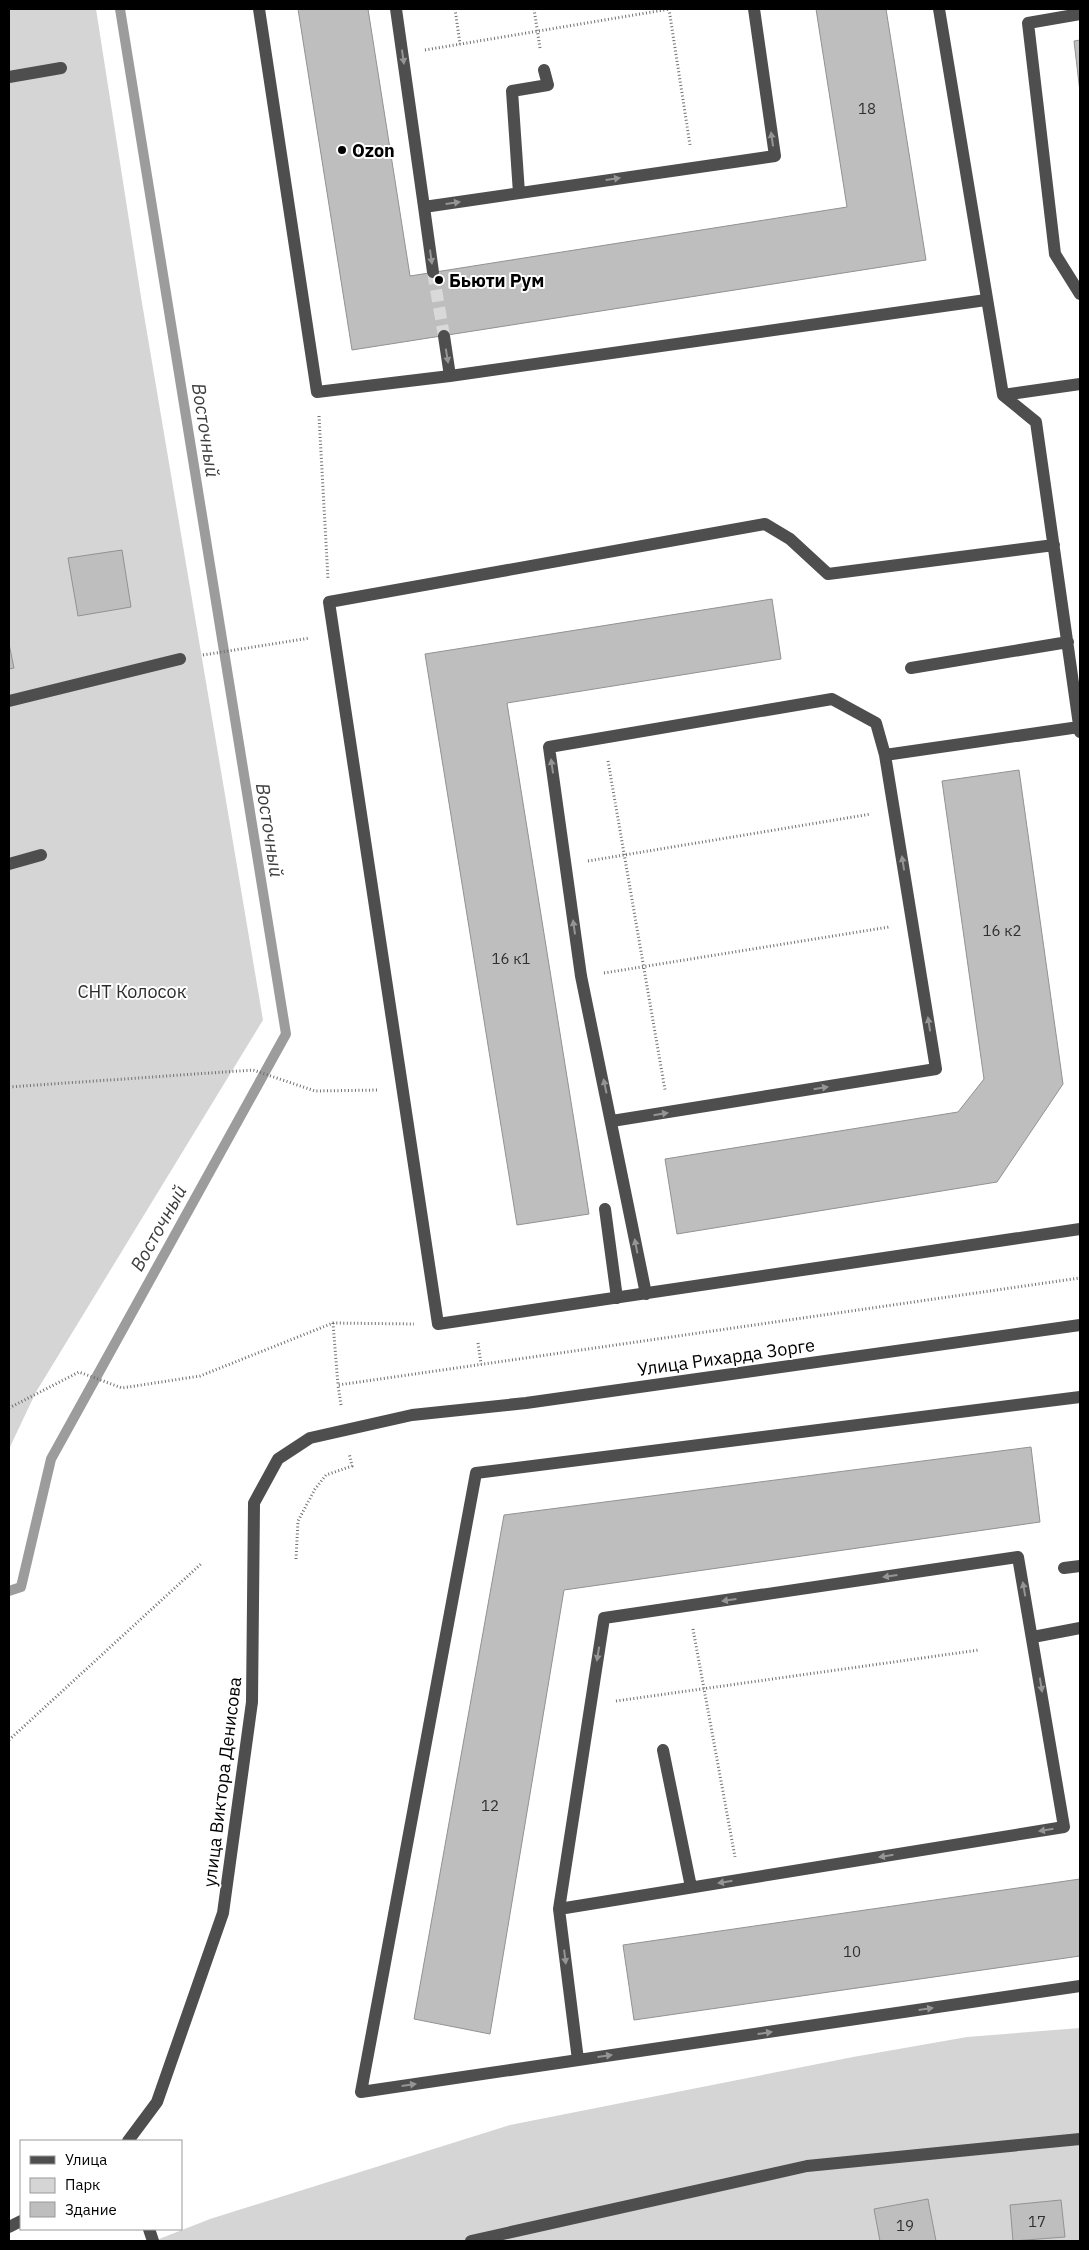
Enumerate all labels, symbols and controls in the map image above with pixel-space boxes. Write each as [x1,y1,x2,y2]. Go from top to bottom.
one-way arrow [399,49,407,65]
house number: 18 [858,99,876,118]
one-way arrow [768,131,776,147]
place label: Ozon [352,139,395,162]
marker: Ozon [336,144,348,156]
one-way arrow [606,175,622,183]
one-way arrow [445,198,461,206]
one-way arrow [427,249,435,265]
place label: Бьюти Рум [449,269,544,292]
marker: Бьюти Рум [433,274,445,286]
one-way arrow [443,348,451,364]
water label: Восточный [187,381,225,479]
one-way arrow [548,758,556,774]
water label: Восточный [251,781,289,879]
one-way arrow [899,855,907,871]
one-way arrow [570,918,578,934]
house number: 16 к2 [983,921,1021,940]
house number: 16 к1 [492,949,530,968]
park label: СНТ Колосок [77,980,187,1003]
one-way arrow [924,1015,932,1031]
one-way arrow [601,1079,609,1094]
one-way arrow [813,1084,829,1092]
one-way arrow [653,1109,669,1117]
water label: Восточный [125,1181,191,1275]
one-way arrow [632,1237,640,1253]
street label: Улица Рихарда Зорге [636,1333,816,1381]
one-way arrow [882,1572,898,1580]
one-way arrow [1020,1581,1028,1597]
one-way arrow [721,1596,737,1604]
one-way arrow [594,1646,602,1662]
street label: улица Виктора Денисова [198,1675,246,1888]
one-way arrow [1037,1677,1045,1693]
house number: 12 [481,1796,499,1815]
one-way arrow [1038,1827,1054,1835]
one-way arrow [877,1852,893,1860]
one-way arrow [717,1878,733,1886]
house number: 10 [843,1942,861,1961]
one-way arrow [561,1949,569,1965]
one-way arrow [919,2005,935,2013]
one-way arrow [758,2028,774,2036]
one-way arrow [597,2052,613,2060]
one-way arrow [402,2081,418,2089]
legend [20,2140,182,2230]
text: Улица [65,2150,107,2169]
text: Парк [65,2175,100,2194]
text: Здание [65,2200,117,2219]
house number: 17 [1028,2212,1046,2231]
house number: 19 [896,2216,914,2235]

